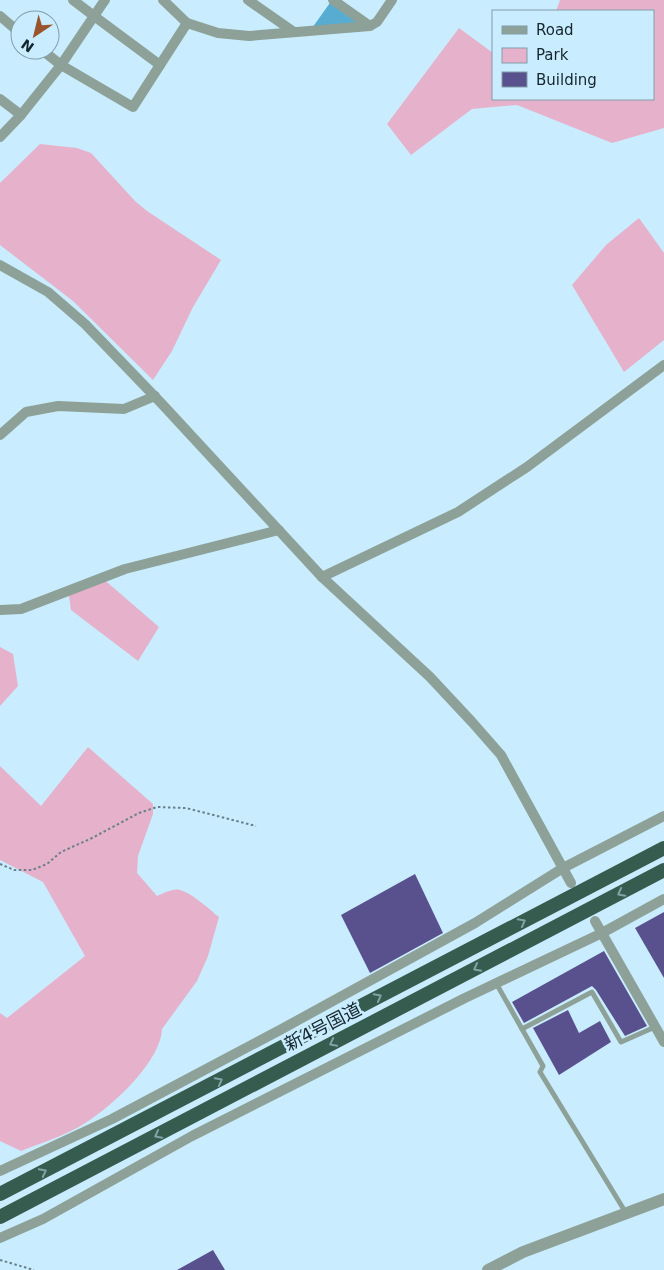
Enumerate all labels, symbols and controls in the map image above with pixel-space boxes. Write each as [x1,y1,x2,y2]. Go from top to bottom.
north arrow [10,10,60,60]
legend [492,10,654,100]
text: Road [536,21,574,39]
text: N [18,36,37,56]
text: Park [536,46,569,64]
text: Building [536,71,597,89]
one-way arrow [617,887,626,897]
one-way arrow [517,918,526,928]
one-way arrow [473,962,482,972]
one-way arrow [373,993,382,1003]
street label: 新4号国道 [281,998,365,1055]
one-way arrow [329,1037,338,1047]
one-way arrow [213,1077,222,1087]
one-way arrow [154,1128,163,1138]
one-way arrow [38,1168,47,1178]

